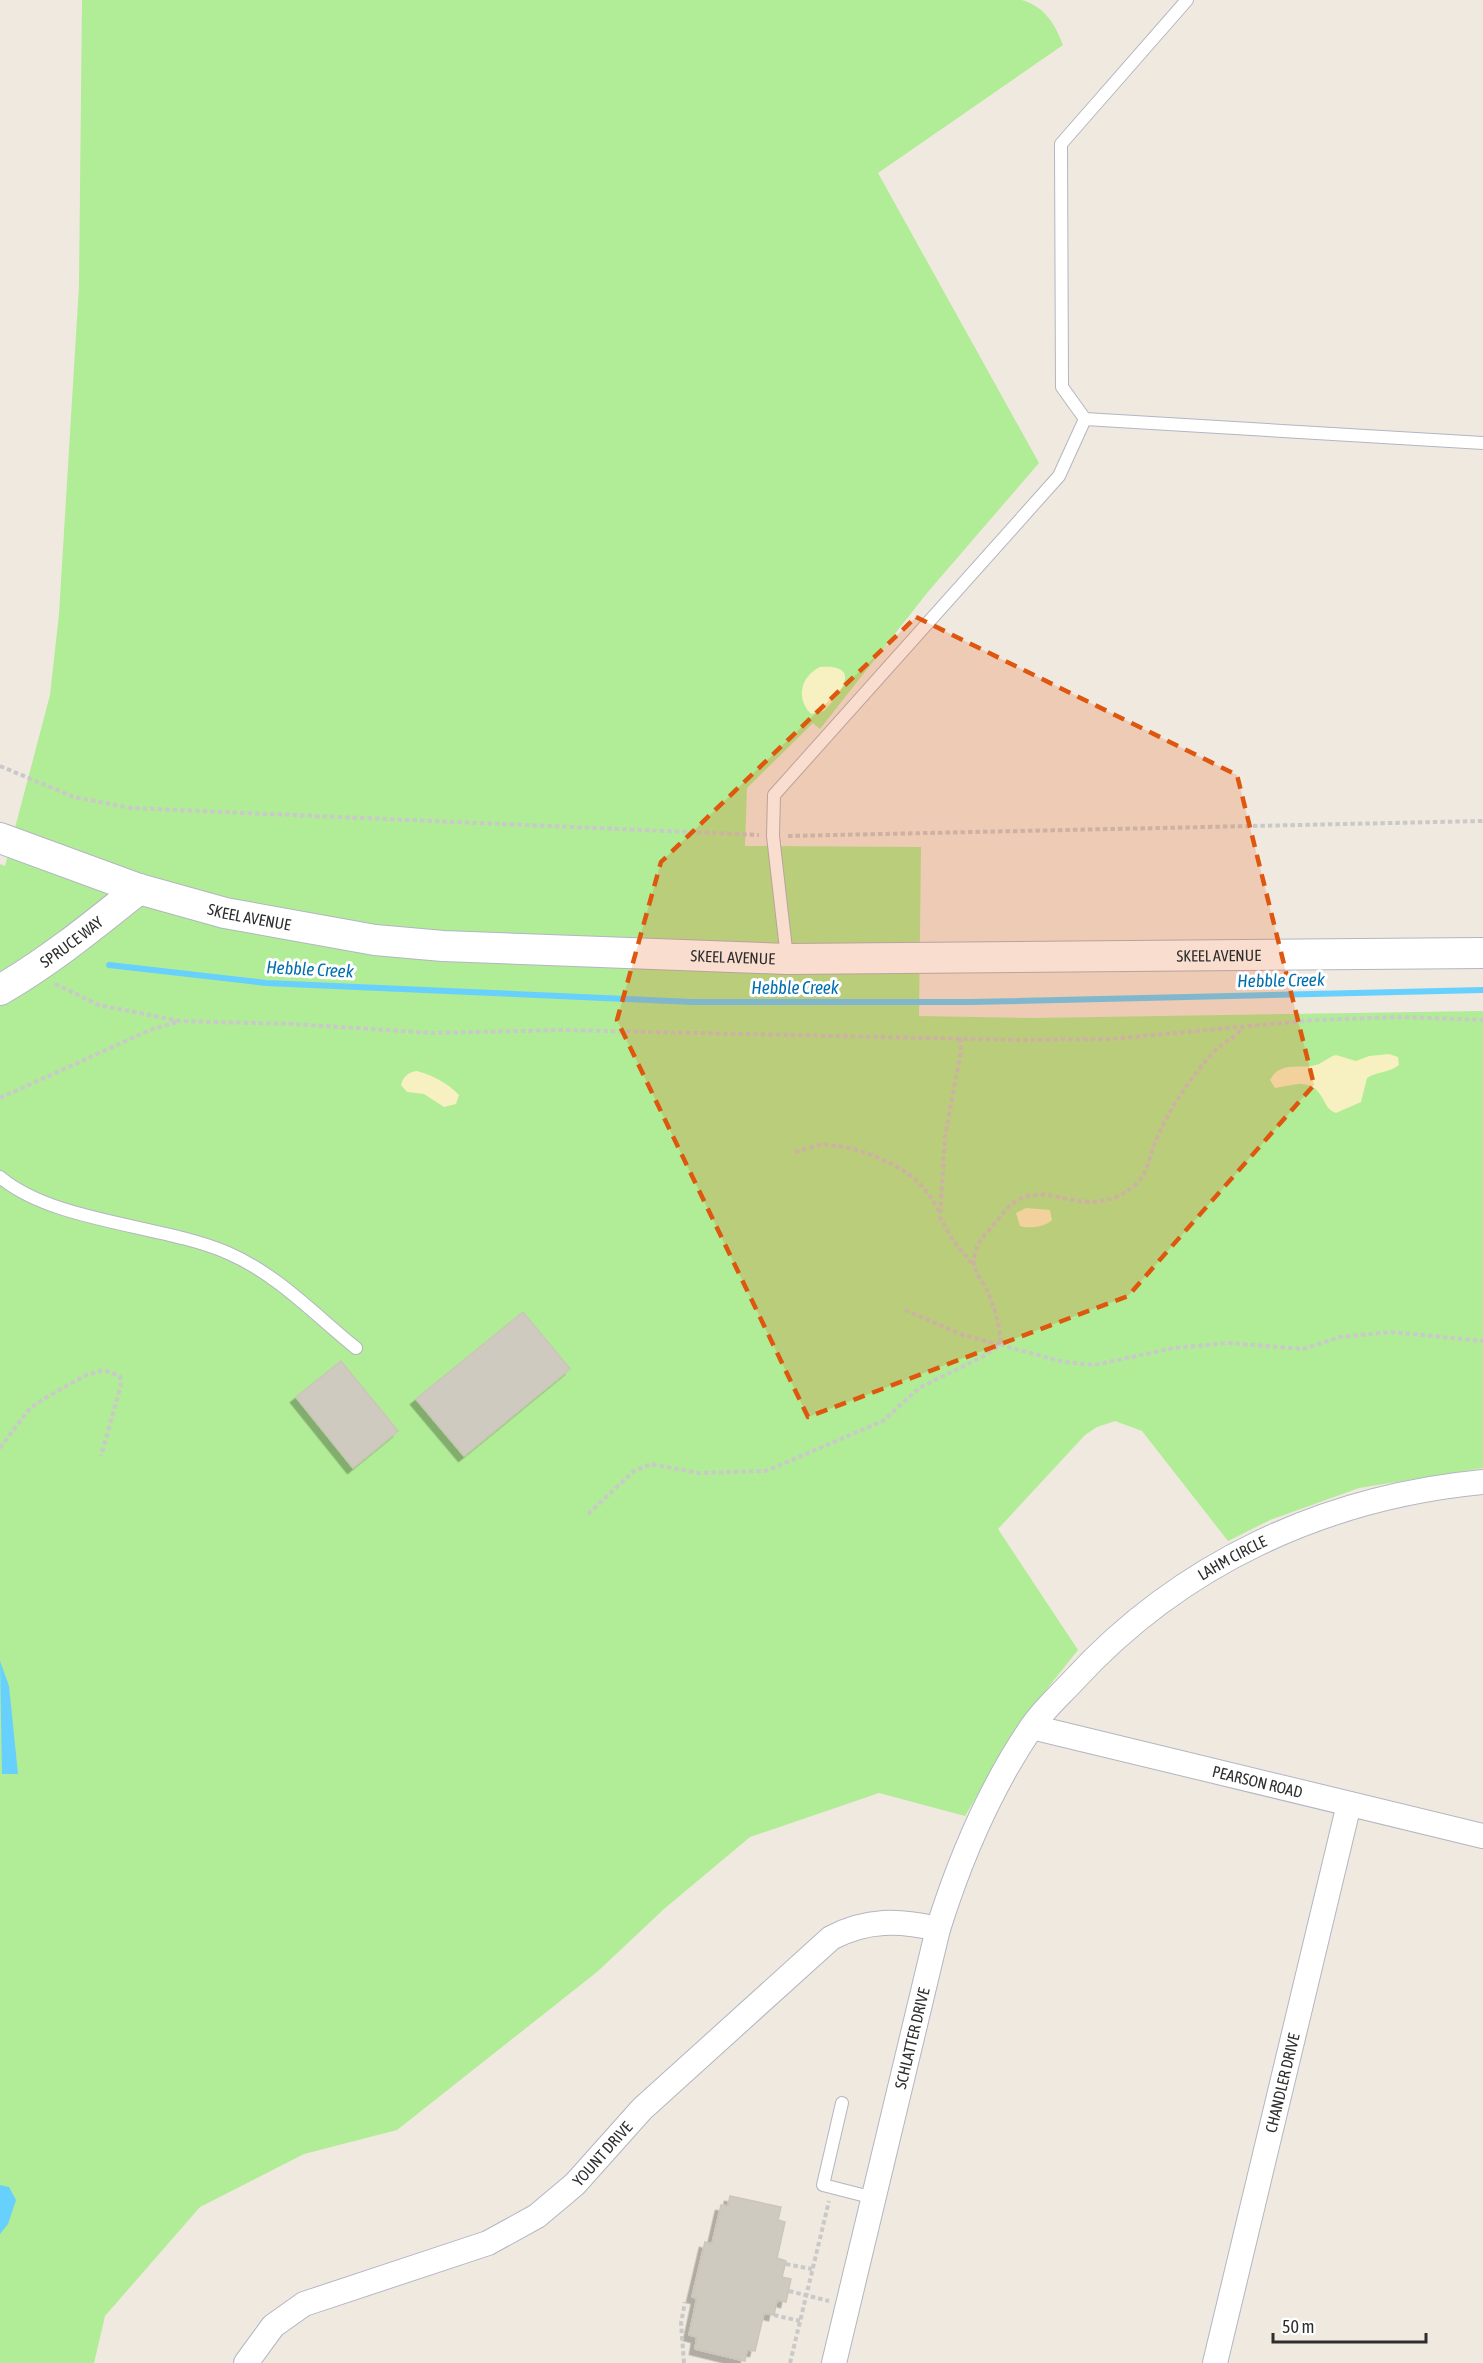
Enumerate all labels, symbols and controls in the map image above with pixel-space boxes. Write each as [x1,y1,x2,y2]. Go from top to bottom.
street label: SKEEL AVENUE [206,900,293,934]
street label: SPRUCE WAY [36,912,107,971]
street label: SKEEL AVENUE [690,946,776,968]
street label: SKEEL AVENUE [1176,946,1261,965]
water label: Hebble Creek [266,956,355,982]
water label: Hebble Creek [1237,969,1326,991]
water label: Hebble Creek [751,977,840,998]
street label: LAHM CIRCLE [1194,1532,1269,1584]
street label: PEARSON ROAD [1211,1762,1305,1801]
street label: SCHLATTER DRIVE [891,1986,933,2091]
street label: CHANDLER DRIVE [1262,2031,1303,2135]
street label: YOUNT DRIVE [569,2118,636,2189]
scale bar [1273,2306,1426,2344]
text: 50 m [1282,2316,1314,2337]

